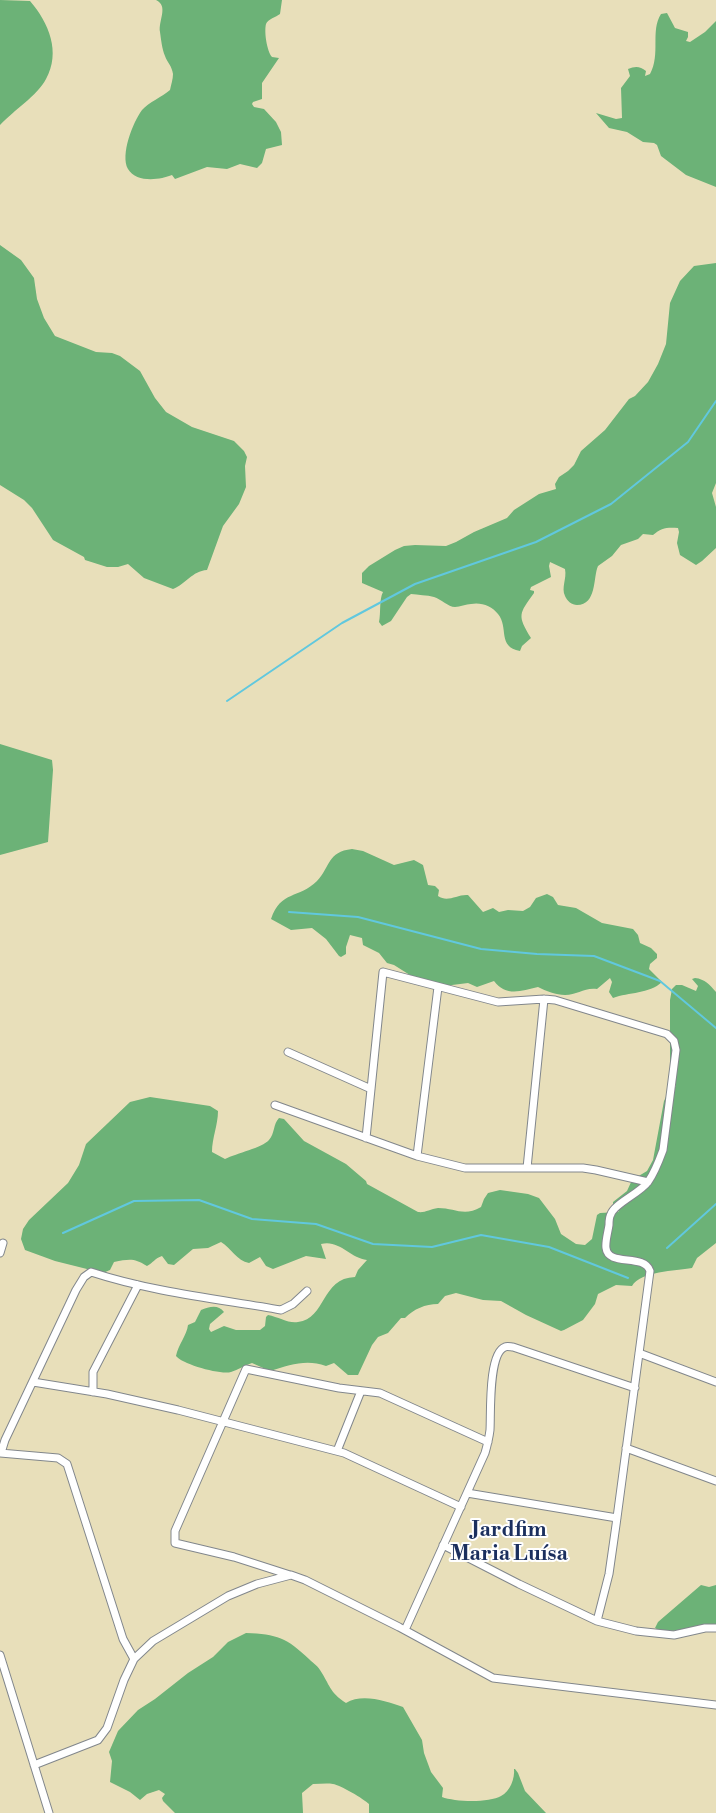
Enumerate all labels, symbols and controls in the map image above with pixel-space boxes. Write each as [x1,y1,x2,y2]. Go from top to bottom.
district label: Jardfim Maria Luísa [450,1518,568,1568]

